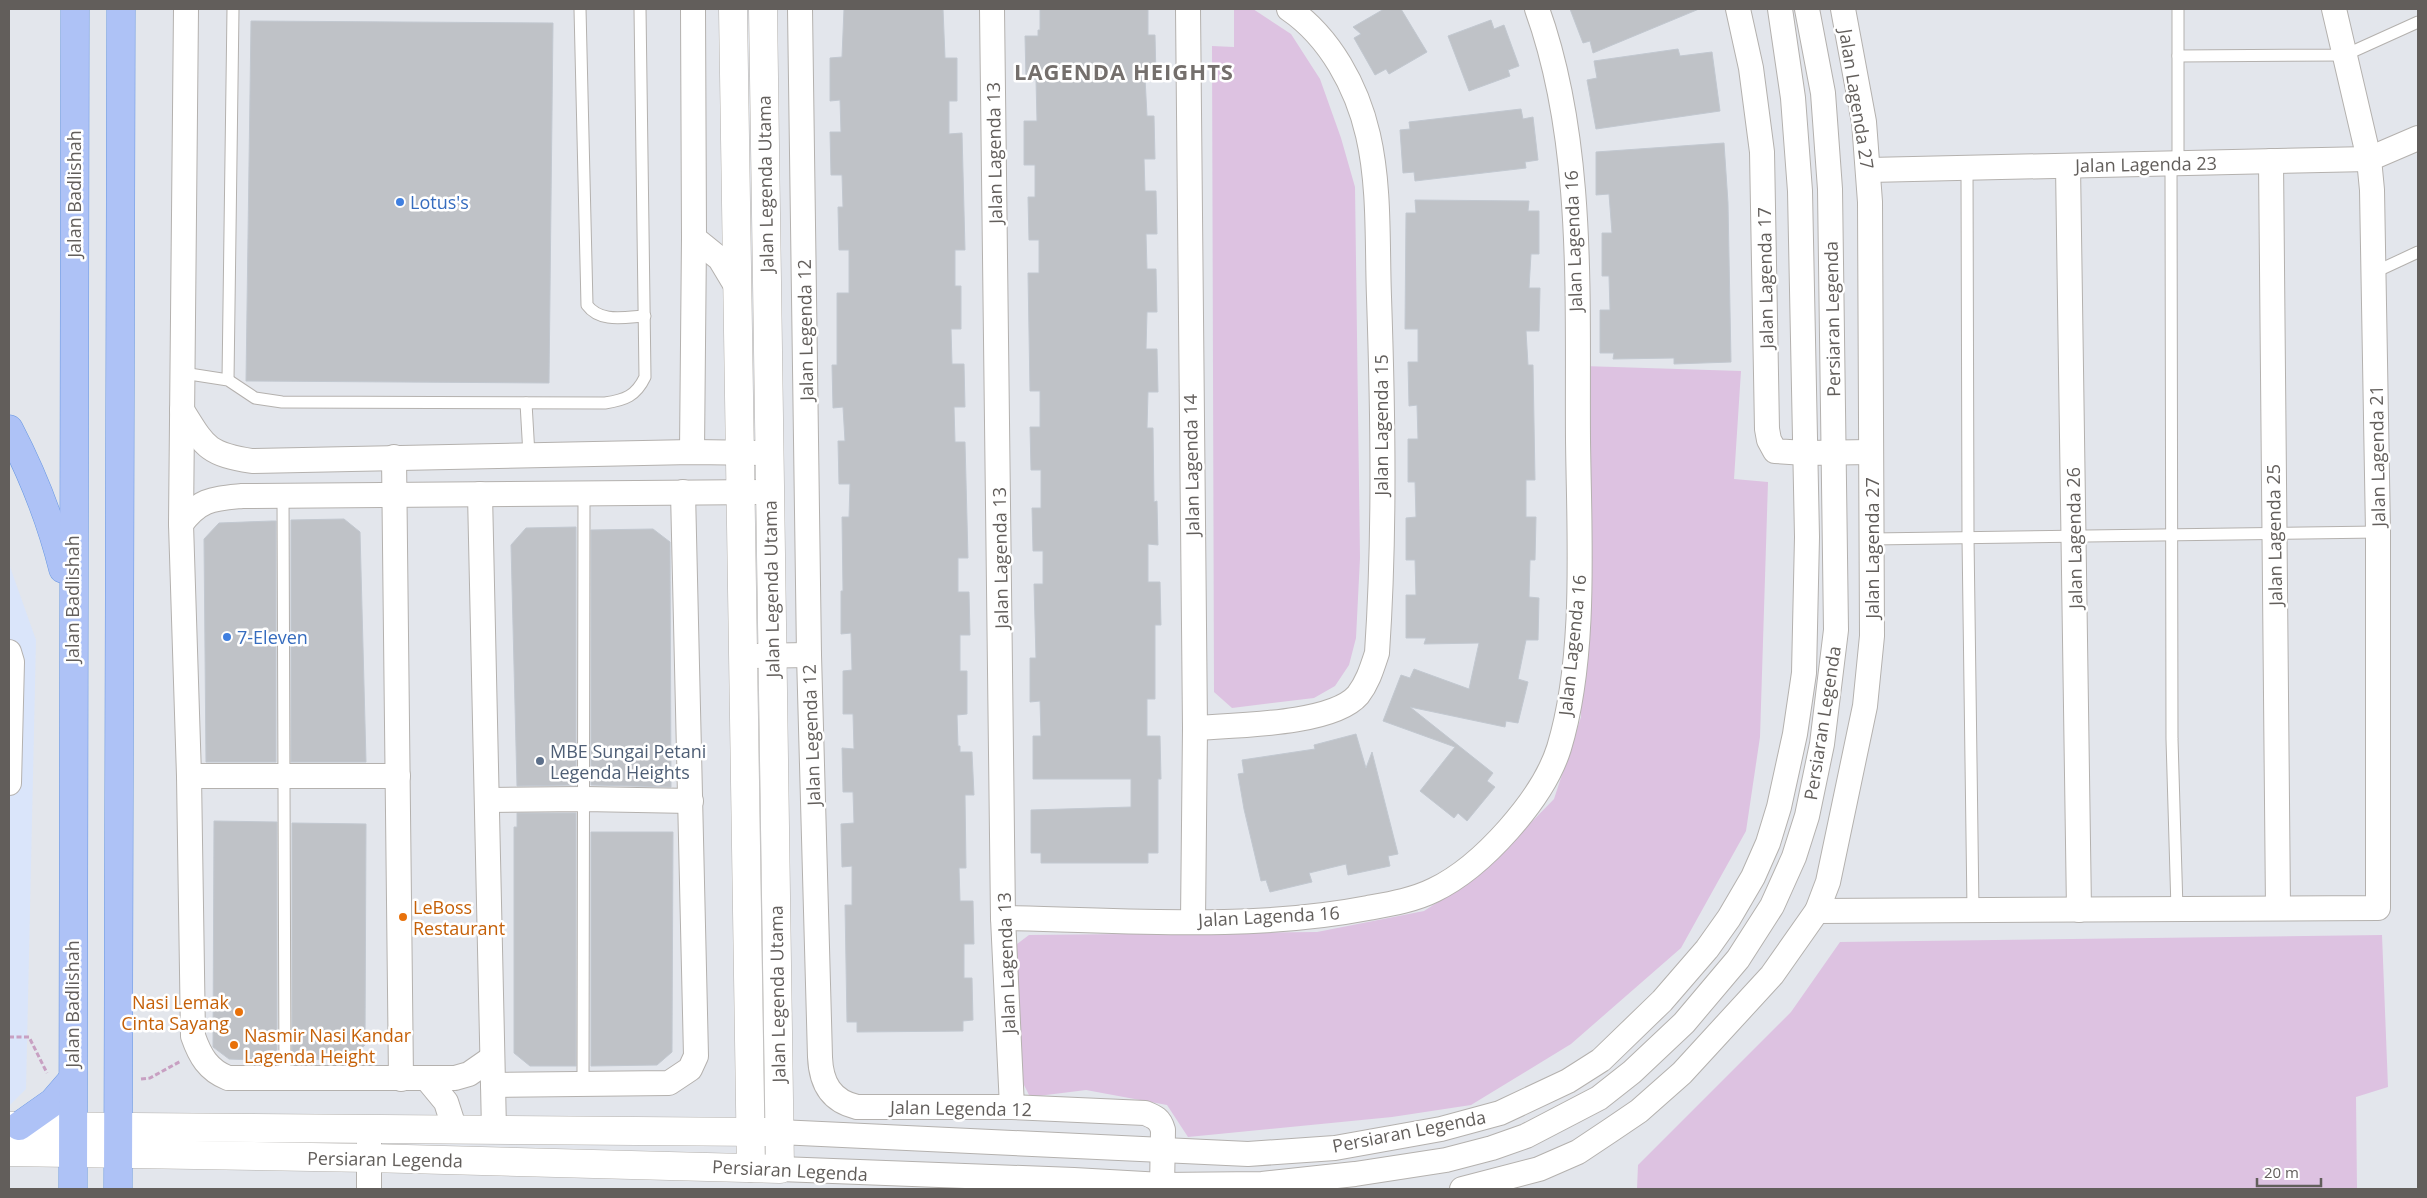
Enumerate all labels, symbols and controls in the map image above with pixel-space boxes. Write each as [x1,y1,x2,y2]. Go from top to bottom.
street label: Jalan Lagenda 27 [1834,25,1880,171]
district label: LAGENDA HEIGHTS [1014,56,1234,86]
street label: Jalan Lagenda 13 [981,82,1007,226]
street label: Jalan Legenda Utama [751,95,779,275]
street label: Jalan Badlishah [62,130,86,260]
street label: Jalan Lagenda 23 [2073,151,2217,177]
street label: Jalan Lagenda 16 [1559,170,1588,314]
place label: Lotus's [410,190,469,214]
marker: Lotus's [394,196,406,208]
street label: Jalan Lagenda 17 [1752,207,1778,351]
street label: Persiaran Legenda [1819,241,1845,397]
street label: Jalan Legenda 12 [792,259,818,403]
street label: Jalan Lagenda 15 [1369,354,1393,498]
street label: Jalan Lagenda 21 [2364,385,2390,529]
street label: Jalan Lagenda 14 [1178,394,1204,538]
street label: Jalan Lagenda 25 [2261,464,2287,608]
street label: Jalan Lagenda 26 [2061,467,2087,611]
street label: Jalan Lagenda 27 [1860,477,1884,621]
street label: Jalan Lagenda 13 [987,487,1013,631]
street label: Jalan Legenda Utama [757,500,785,680]
street label: Jalan Badlishah [60,535,84,665]
street label: Jalan Lagenda 16 [1552,573,1591,719]
place label: 7-Eleven [237,625,308,649]
marker: 7-Eleven [221,631,233,643]
street label: Persiaran Legenda [1798,644,1846,802]
street label: Jalan Legenda 12 [797,664,826,808]
place label: MBE Sungai Petani Legenda Heights [550,739,706,784]
marker: MBE Sungai Petani Legenda Heights [534,755,546,767]
street label: Jalan Lagenda 13 [992,892,1021,1036]
place label: LeBoss Restaurant [413,895,505,940]
street label: Jalan Lagenda 16 [1196,900,1340,932]
street label: Jalan Legenda Utama [763,905,791,1085]
marker: LeBoss Restaurant [397,911,409,923]
street label: Jalan Badlishah [60,940,84,1070]
place label: Nasi Lemak Cinta Sayang [121,990,230,1035]
marker: Nasi Lemak Cinta Sayang [233,1006,245,1018]
place label: Nasmir Nasi Kandar Lagenda Height [244,1023,412,1068]
marker: Nasmir Nasi Kandar Lagenda Height [228,1039,240,1051]
street label: Jalan Legenda 12 [888,1095,1032,1121]
street label: Persiaran Legenda [1330,1104,1488,1158]
street label: Persiaran Legenda [307,1146,463,1172]
street label: Persiaran Legenda [712,1154,868,1186]
scale bar [2257,1156,2321,1188]
text: 20 m [2264,1162,2299,1182]

